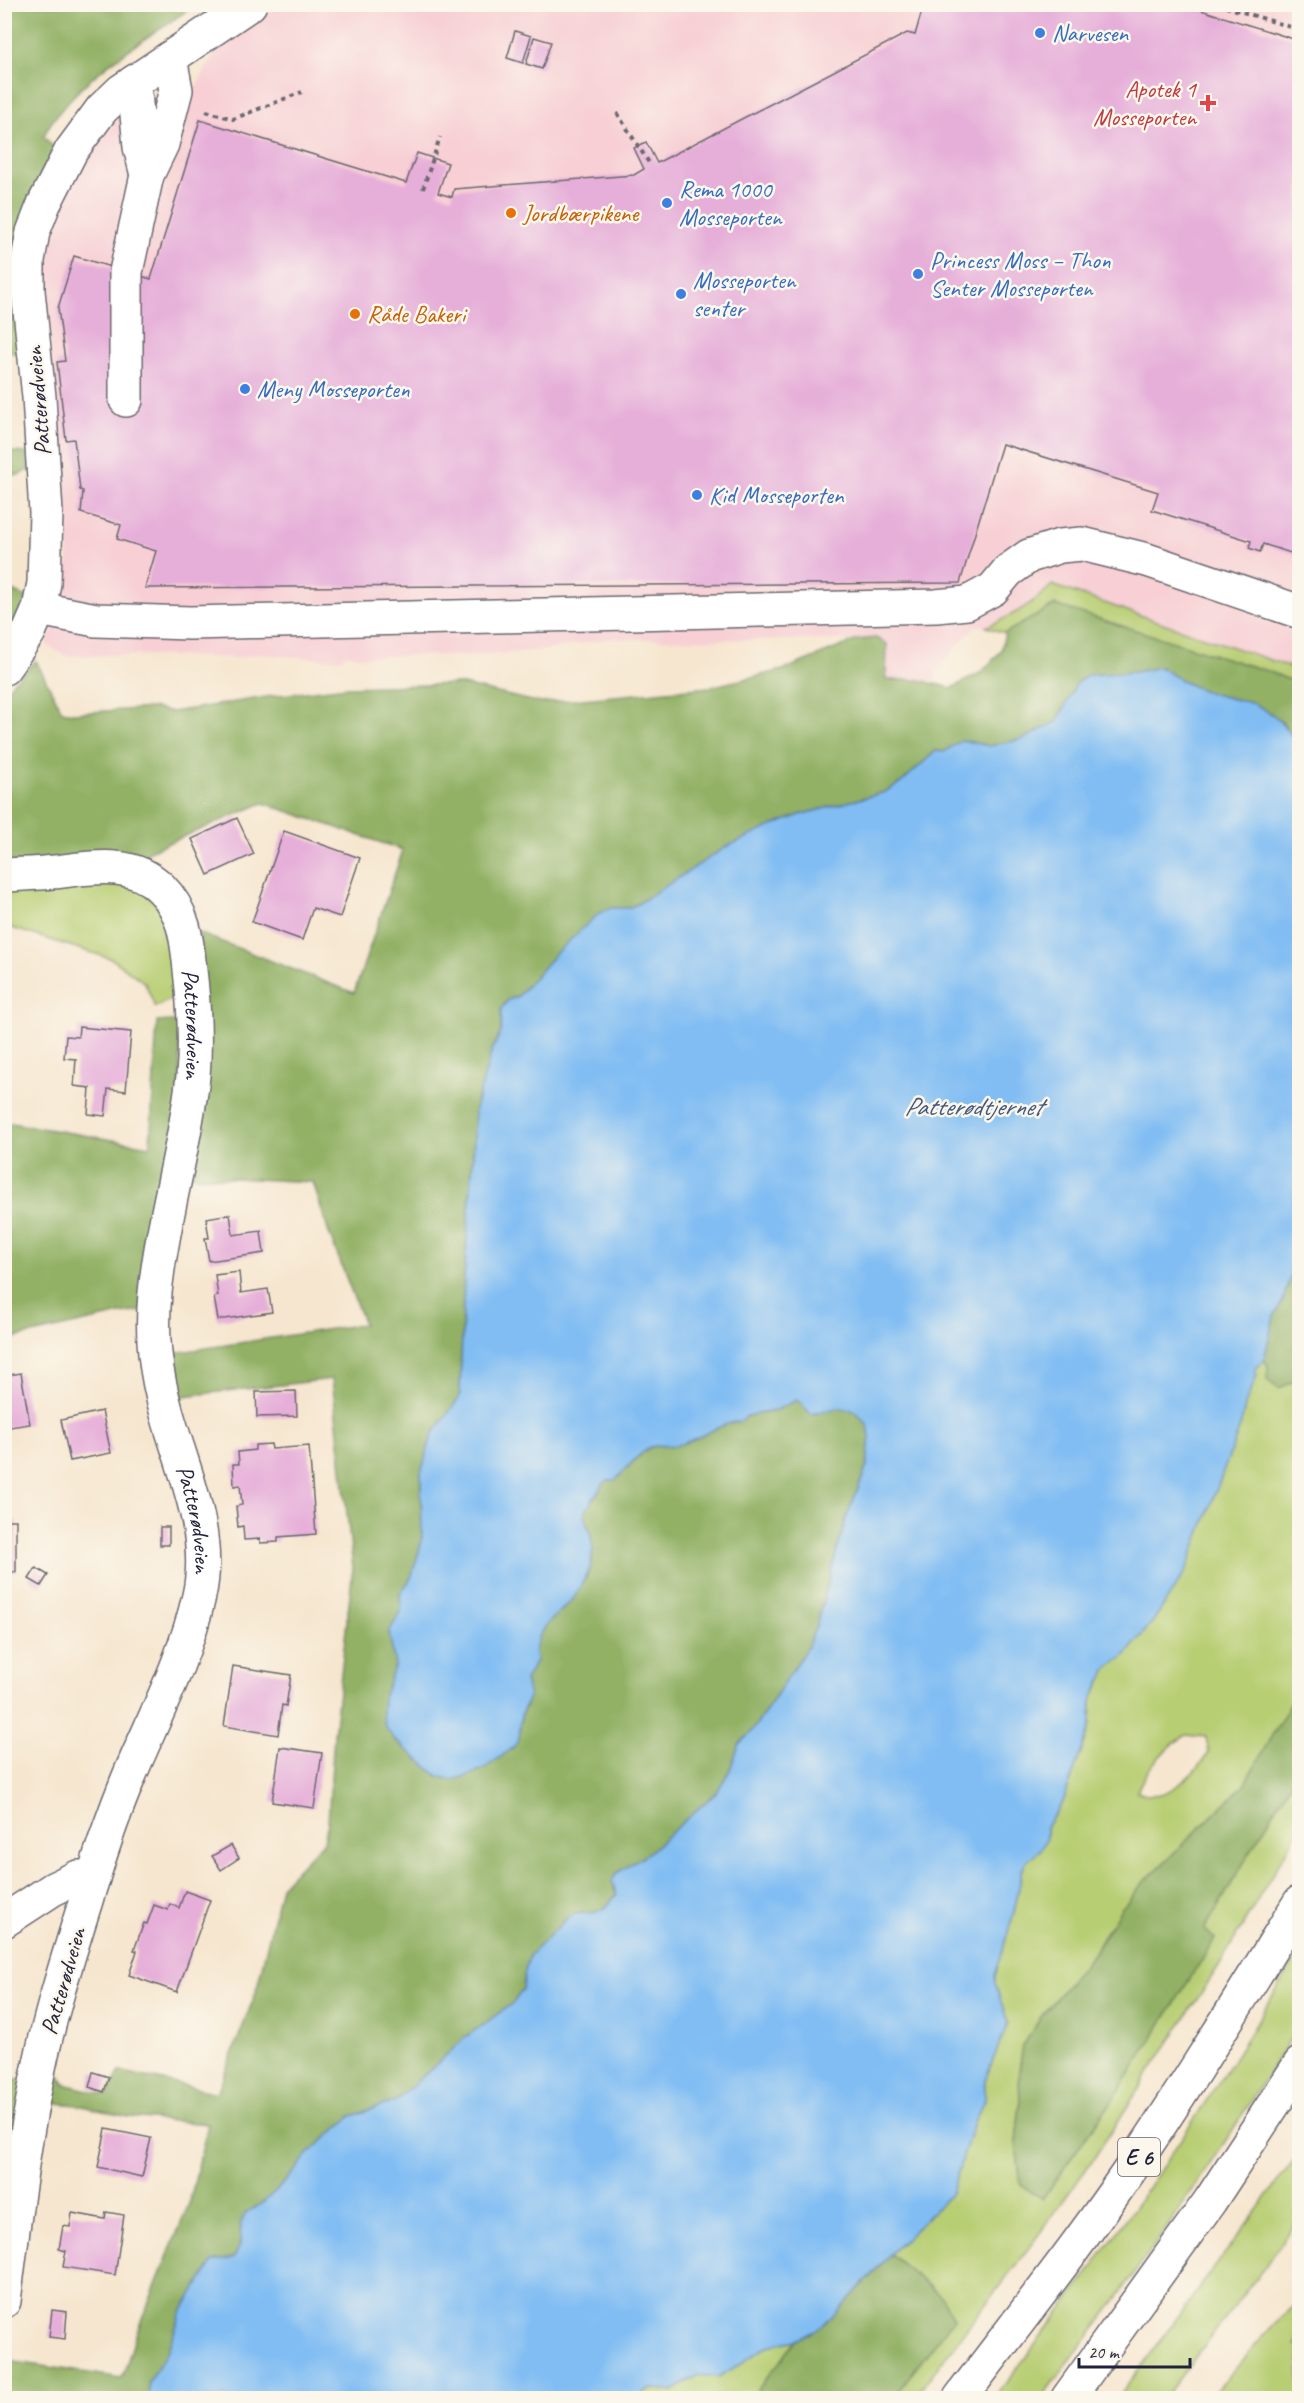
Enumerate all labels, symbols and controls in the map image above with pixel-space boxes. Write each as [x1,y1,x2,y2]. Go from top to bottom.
place label: Narvesen [1052,18,1129,48]
marker: Narvesen [1033,26,1047,40]
place label: Apotek 1 Mosseporten [1093,74,1197,132]
marker: Apotek 1 Mosseporten [1201,96,1215,110]
place label: Rema 1000 Mosseporten [679,174,783,232]
marker: Rema 1000 Mosseporten [660,196,674,210]
place label: Jordbærpikene [522,198,640,228]
marker: Jordbærpikene [504,206,518,220]
place label: Princess Moss – Thon Senter Mosseporten [930,245,1111,303]
place label: Mosseporten senter [693,265,797,323]
marker: Princess Moss – Thon Senter Mosseporten [911,267,925,281]
marker: Mosseporten senter [674,287,688,301]
place label: Råde Bakeri [367,299,468,329]
marker: Råde Bakeri [348,307,362,321]
street label: Patterødveien [18,344,58,457]
place label: Meny Mosseporten [257,374,410,404]
marker: Meny Mosseporten [238,382,252,396]
place label: Kid Mosseporten [709,480,845,510]
marker: Kid Mosseporten [690,488,704,502]
street label: Patterødveien [175,968,210,1082]
water label: Patterødtjernet [904,1090,1048,1123]
street label: Patterødveien [169,1461,218,1575]
street label: Patterødveien [33,1923,93,2038]
road number: E 6 [1118,2138,1160,2176]
scale bar [1079,2331,1190,2369]
text: 20 m [1088,2341,1121,2363]

